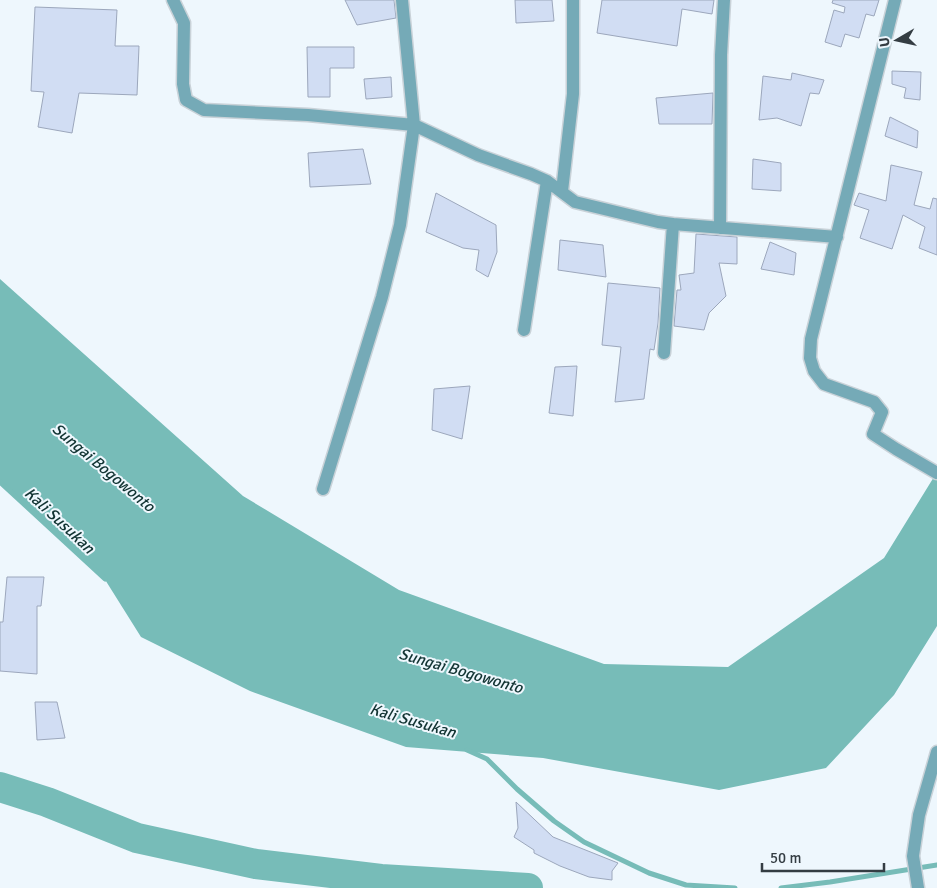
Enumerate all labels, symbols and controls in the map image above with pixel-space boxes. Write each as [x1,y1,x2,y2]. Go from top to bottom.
north arrow [872,15,922,65]
text: U [876,36,894,48]
water label: Sungai Bogowonto [48,419,159,517]
water label: Kali Susukan [20,483,99,559]
water label: Sungai Bogowonto [397,644,525,698]
water label: Kali Susukan [367,699,459,743]
scale bar [762,840,884,872]
text: 50 m [770,849,801,867]

